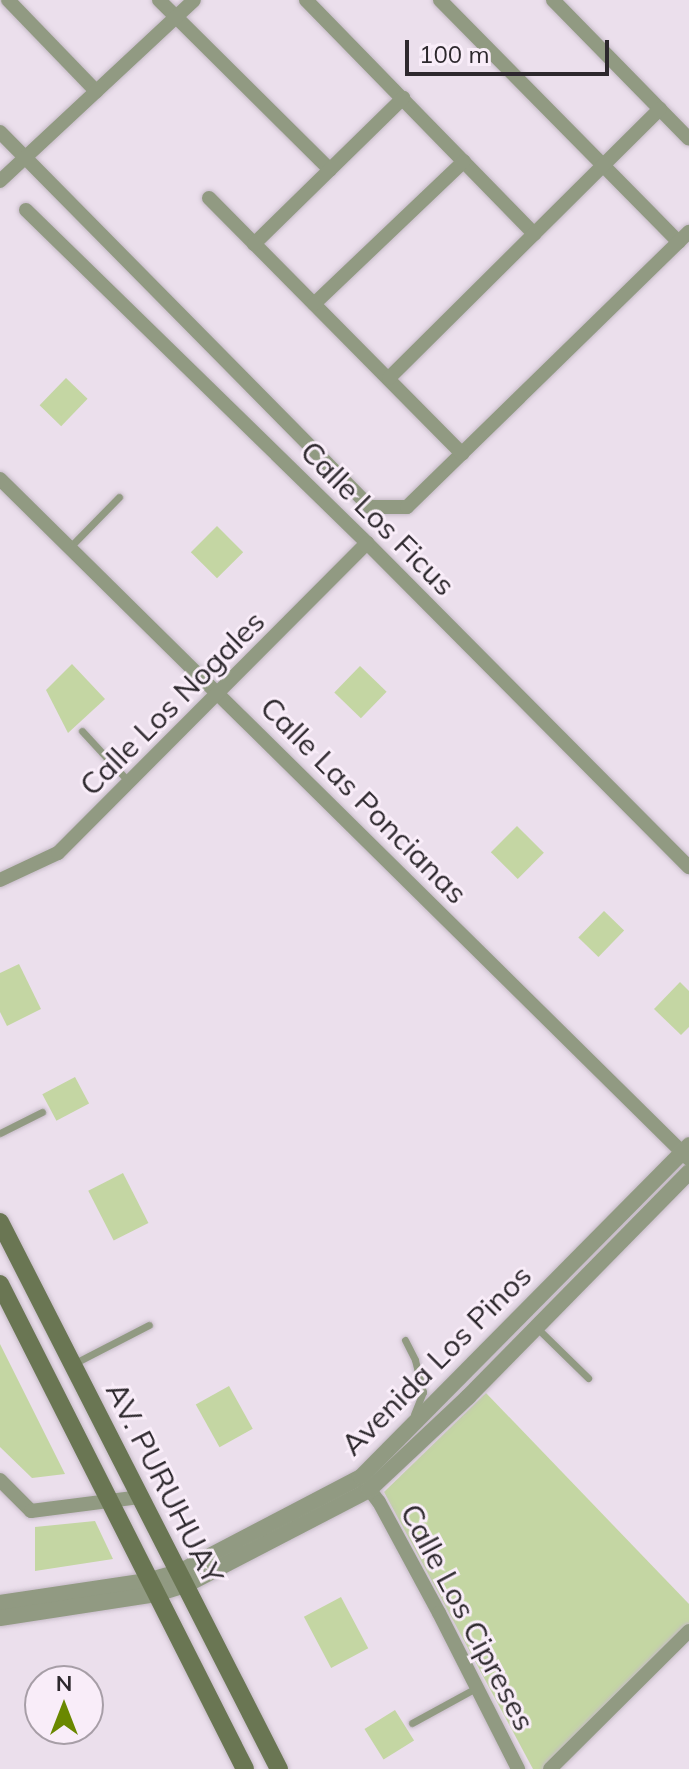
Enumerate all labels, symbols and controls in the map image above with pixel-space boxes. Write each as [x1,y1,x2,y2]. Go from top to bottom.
scale bar [409,24,613,74]
text: 100 m [419,39,490,69]
street label: Calle Los Ficus [293,433,463,603]
street label: Calle Los Nogales [72,603,272,803]
street label: Calle Las Poncianas [253,689,475,911]
street label: Avenida Los Pinos [333,1257,539,1463]
street label: AV. PURUHUAY [99,1376,231,1590]
street label: Calle Los Cipreses [393,1498,543,1736]
north arrow [24,1665,104,1745]
text: N [56,1669,72,1697]

